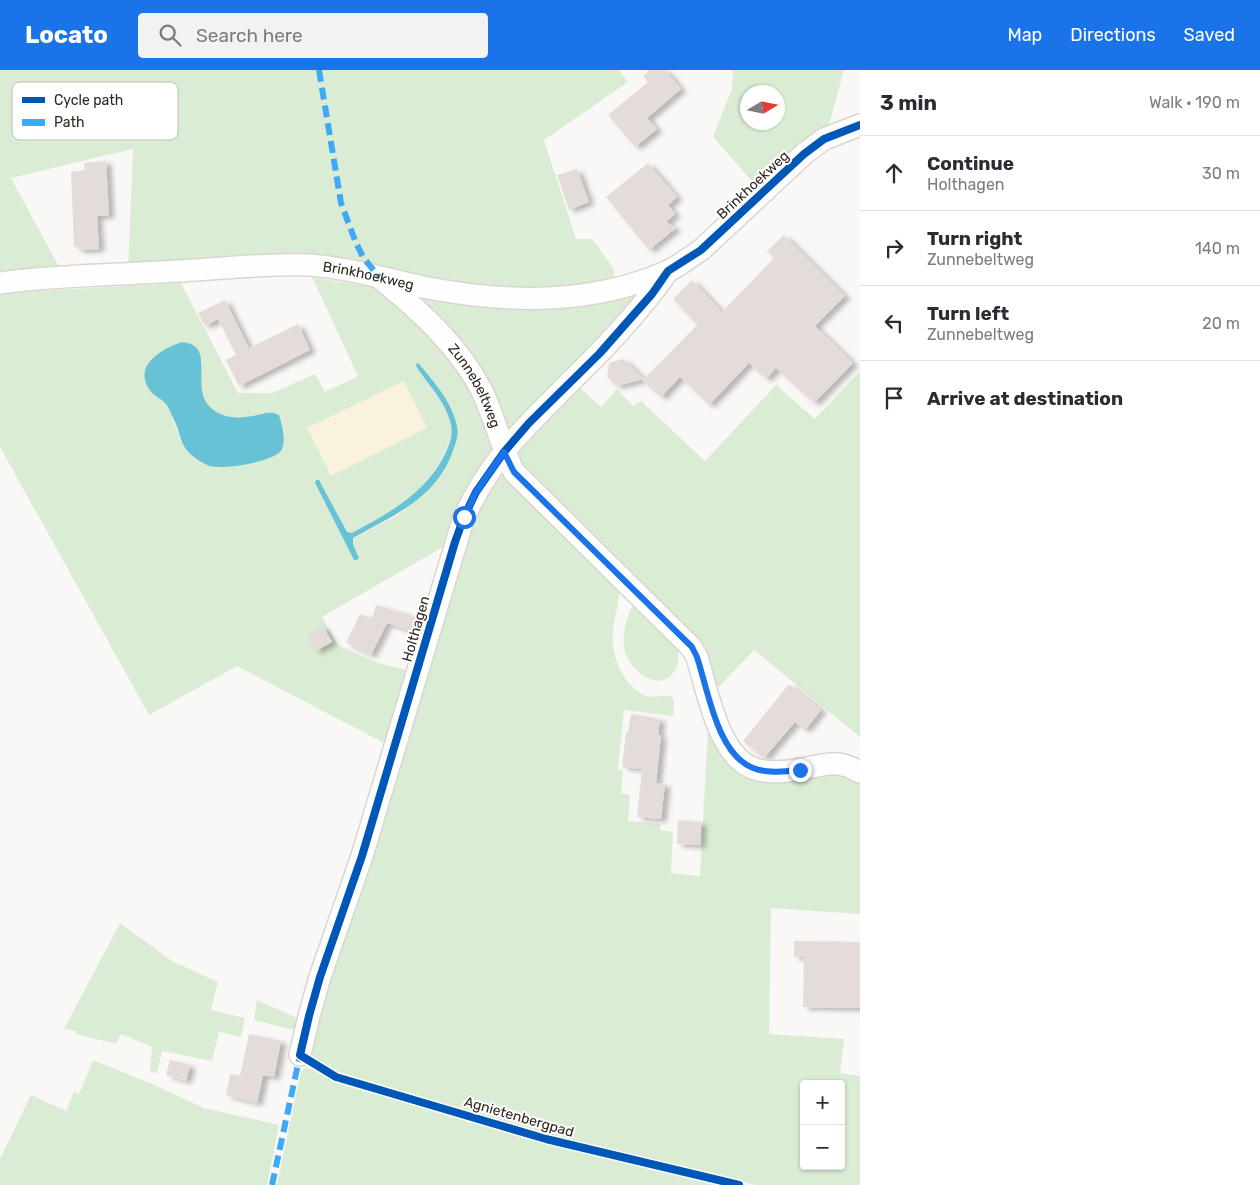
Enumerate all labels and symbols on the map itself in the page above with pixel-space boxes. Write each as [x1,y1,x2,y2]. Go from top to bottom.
legend [12,82,178,140]
north arrow [740,85,785,130]
text: Cycle path [54,92,123,109]
text: Path [54,114,85,131]
street label: Brinkhoekweg [713,147,793,223]
street label: Brinkhoekweg [322,258,416,293]
street label: Zunnebeltweg [445,340,504,430]
route start [453,506,476,529]
street label: Holthagen [398,594,434,664]
route end [789,759,812,782]
street label: Agnietenbergpad [462,1093,576,1141]

